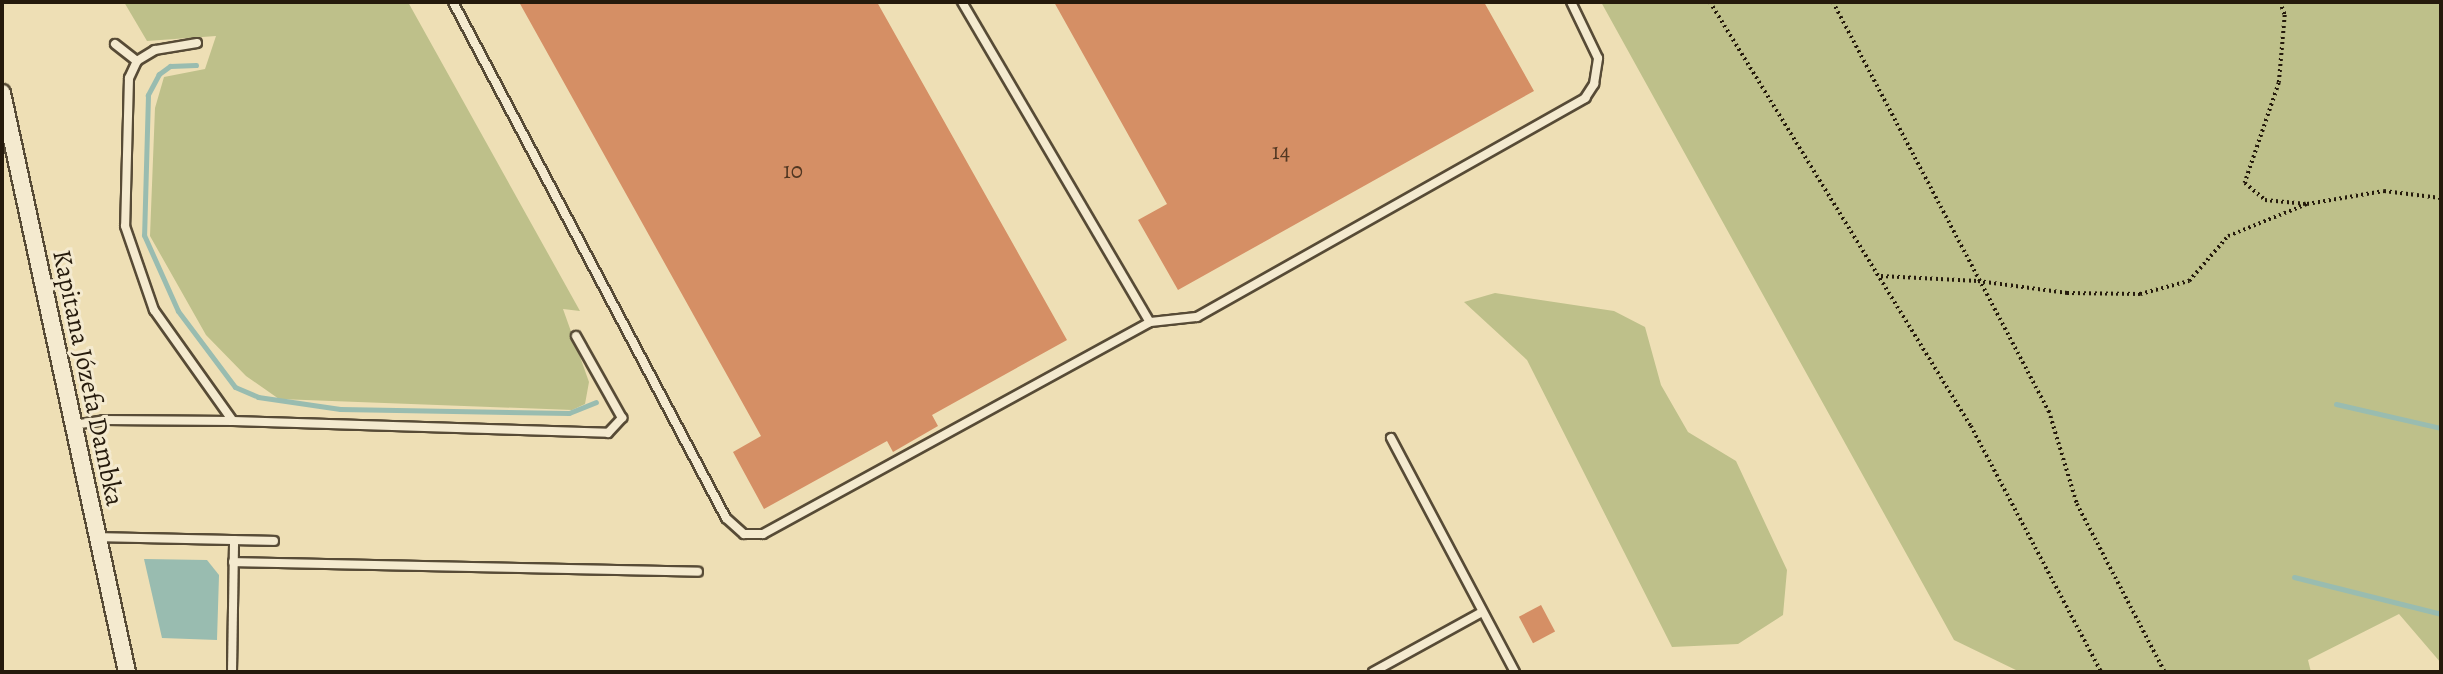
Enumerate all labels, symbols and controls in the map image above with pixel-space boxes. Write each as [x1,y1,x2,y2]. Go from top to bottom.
house number: 14 [1272,138,1290,166]
house number: 10 [783,157,803,185]
street label: Kapitana Józefa Dambka [46,247,130,509]

